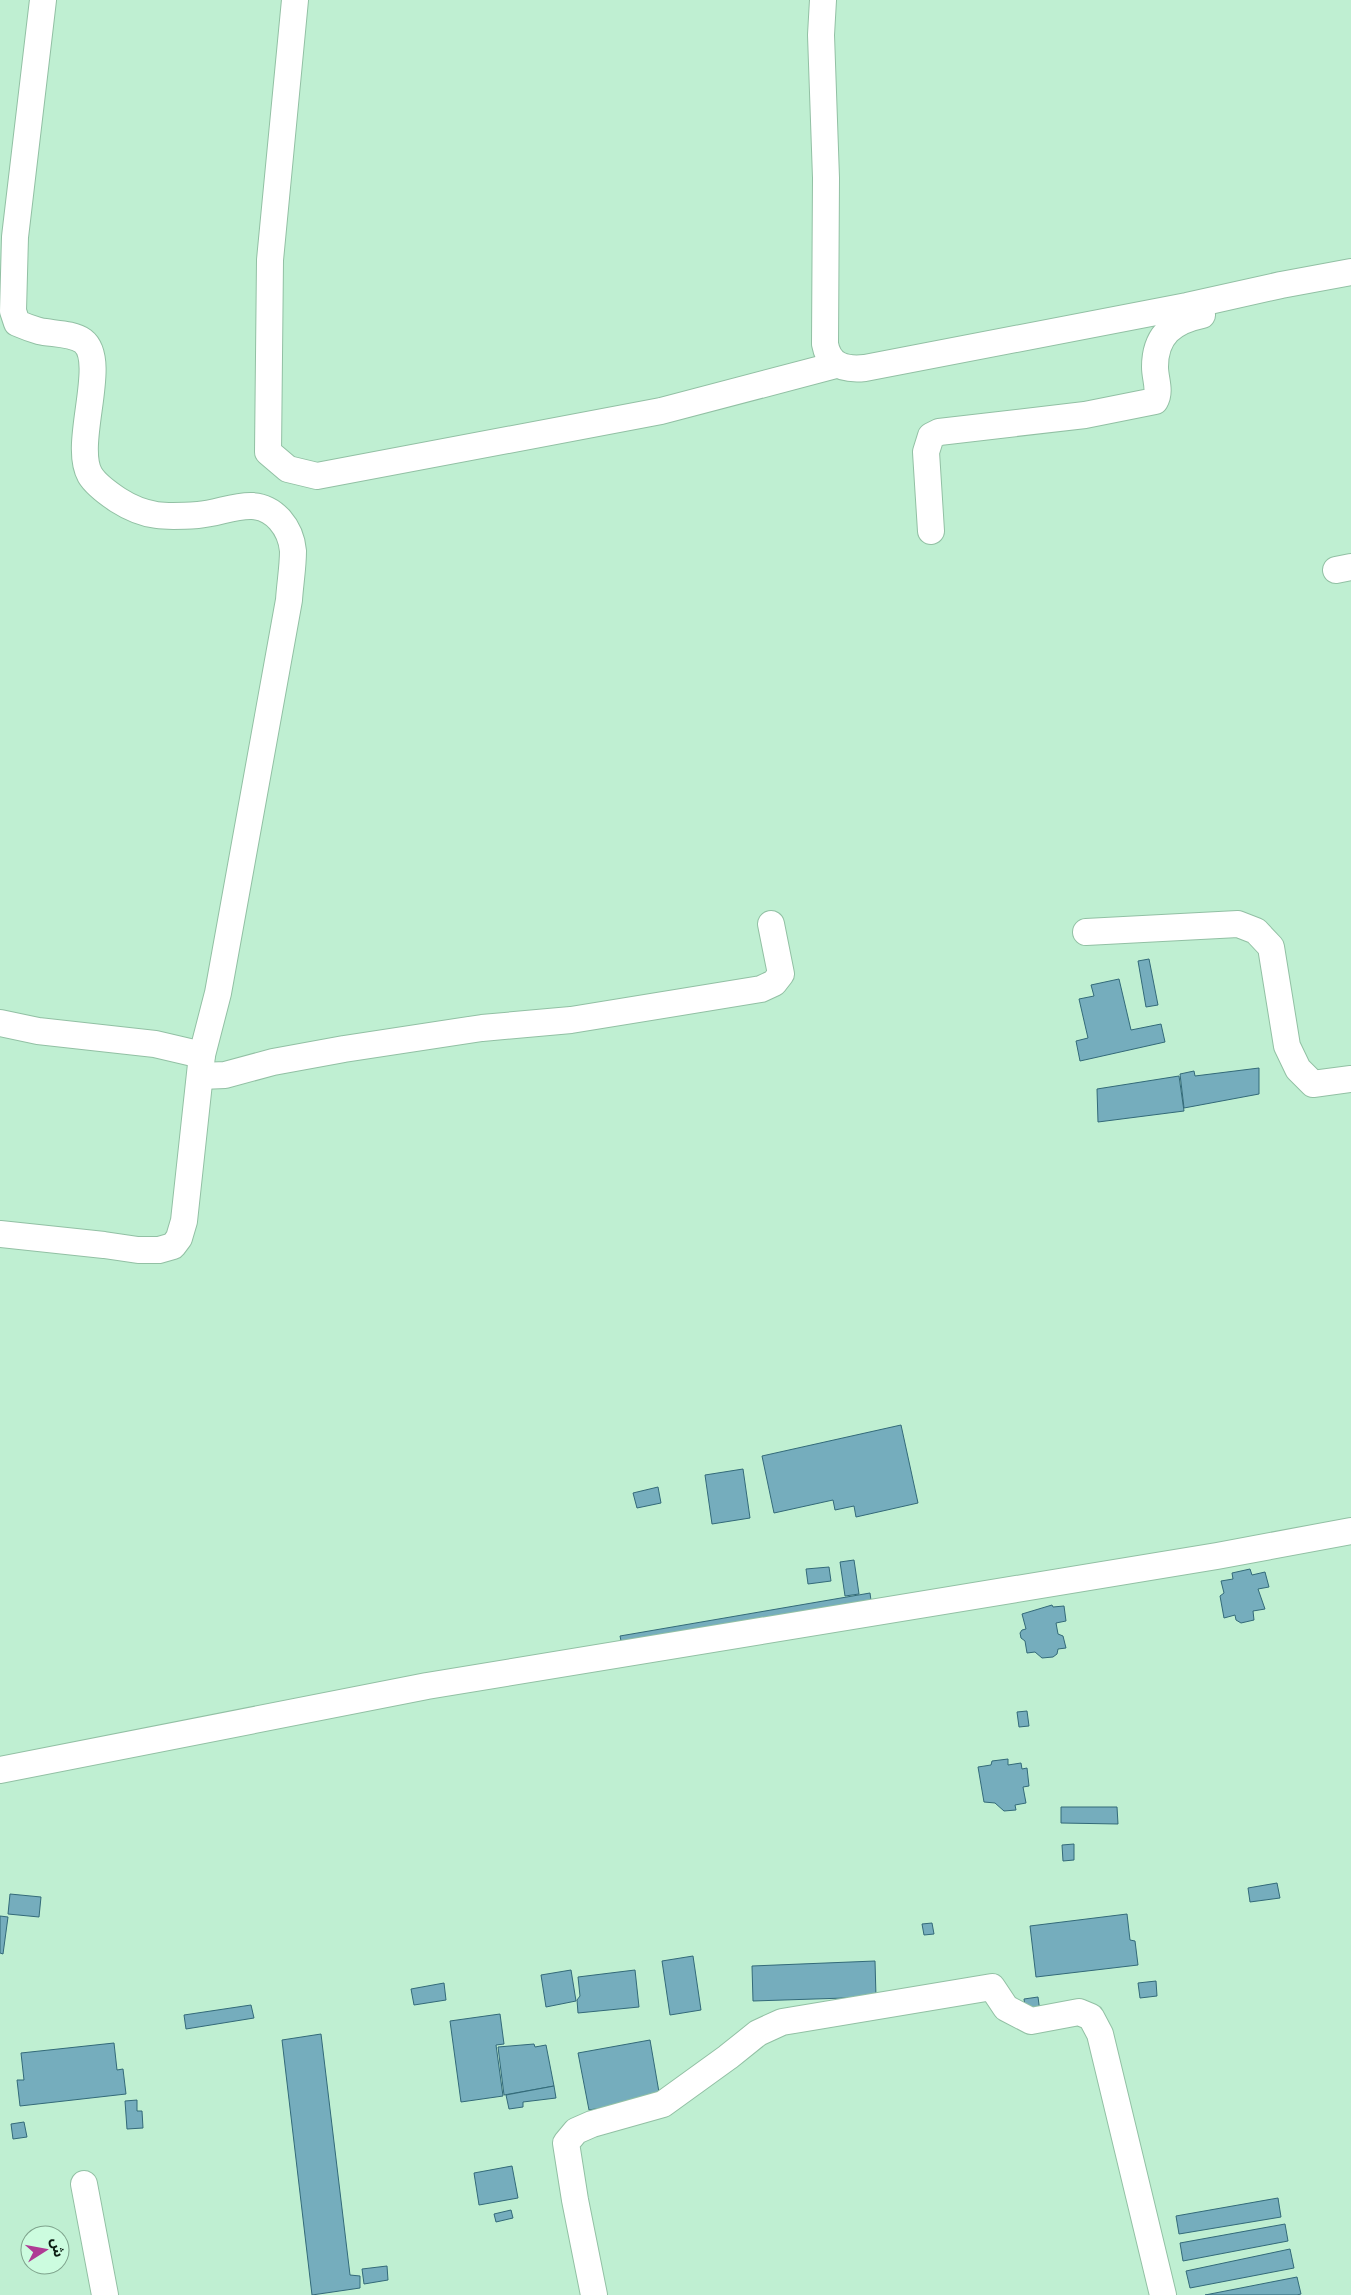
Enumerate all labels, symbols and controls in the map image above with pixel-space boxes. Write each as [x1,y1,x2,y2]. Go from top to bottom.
north arrow [20,2225,70,2275]
text: ش [47,2236,69,2259]

